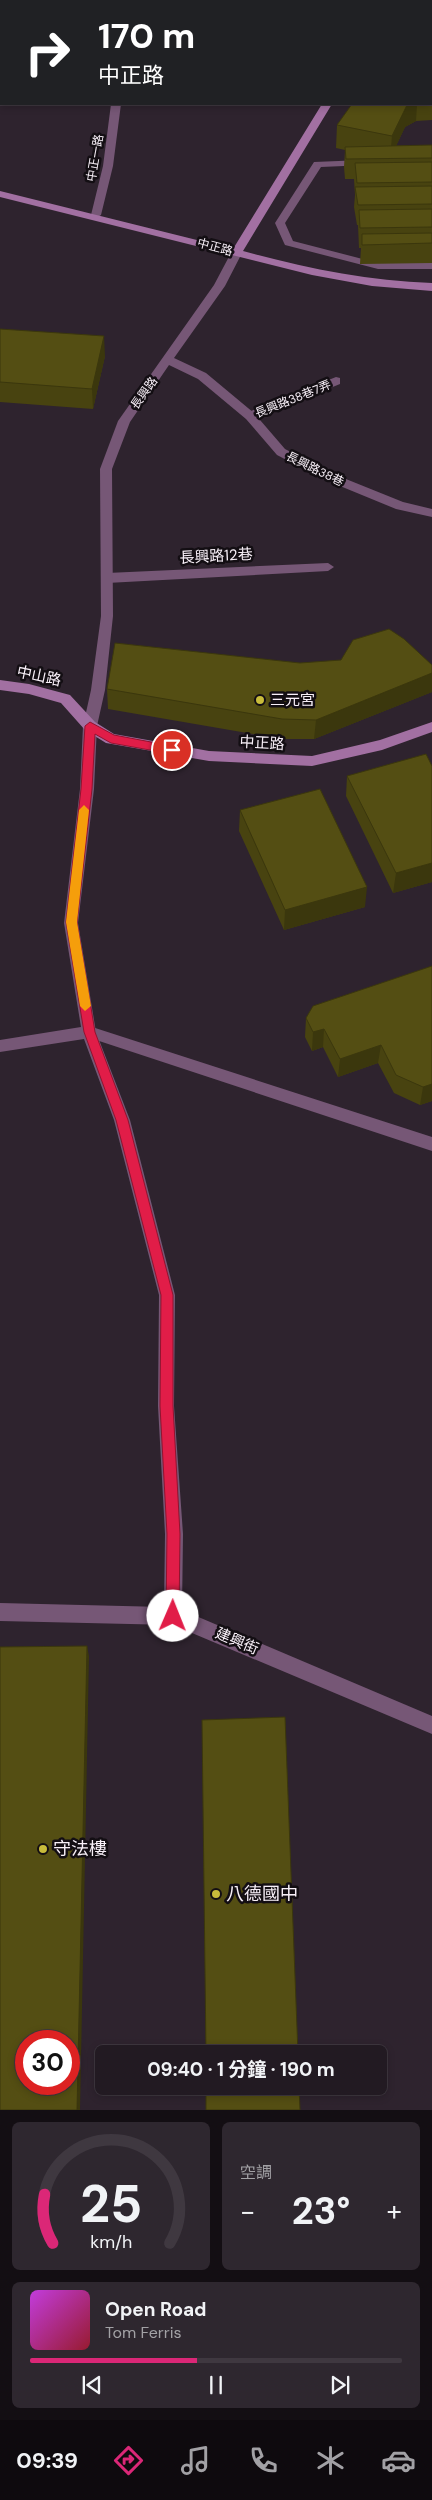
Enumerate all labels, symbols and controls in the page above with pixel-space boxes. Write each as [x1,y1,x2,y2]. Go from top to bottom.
text: 170 m [98,13,195,59]
icon: right [15,20,80,85]
text: 中正路 [98,61,164,90]
street label: 中正一路 [83,133,107,183]
street label: 中正路 [196,235,234,259]
street label: 長興路 [127,374,161,412]
street label: 長興路38巷7弄 [253,376,333,422]
street label: 長興路38巷 [283,448,347,490]
street label: 長興路12巷 [179,544,253,568]
street label: 中山路 [15,662,63,690]
place label: 三元宮 [270,690,315,710]
marker: 三元宮 [254,694,266,706]
pin [151,729,193,771]
street label: 中正路 [239,732,285,754]
icon: arrive [158,736,186,764]
position arrow [146,1589,198,1641]
street label: 建興街 [212,1623,262,1659]
place label: 守法樓 [53,1837,107,1861]
marker: 守法樓 [37,1843,49,1855]
place label: 八德國中 [226,1882,298,1906]
marker: 八德國中 [210,1888,222,1900]
speed limit sign: 30 [15,2030,80,2095]
text: 09:40 · 1 分鐘 · 190 m [147,2057,335,2082]
text: 空調 [240,2162,272,2183]
text: 25 [80,2170,142,2238]
text: 23° [292,2186,350,2236]
text: − [240,2193,255,2230]
text: + [387,2193,402,2230]
text: km/h [90,2230,132,2254]
text: Open Road [105,2297,207,2322]
text: Tom Ferris [105,2322,182,2343]
icon: previous [78,2371,106,2399]
icon: pause [202,2371,230,2399]
icon: next [326,2371,354,2399]
icon: directions [111,2443,146,2478]
icon: music [178,2443,213,2478]
icon: phone [246,2443,281,2478]
icon: climate [313,2443,348,2478]
icon: car [381,2443,416,2478]
text: 09:39 [16,2446,78,2475]

